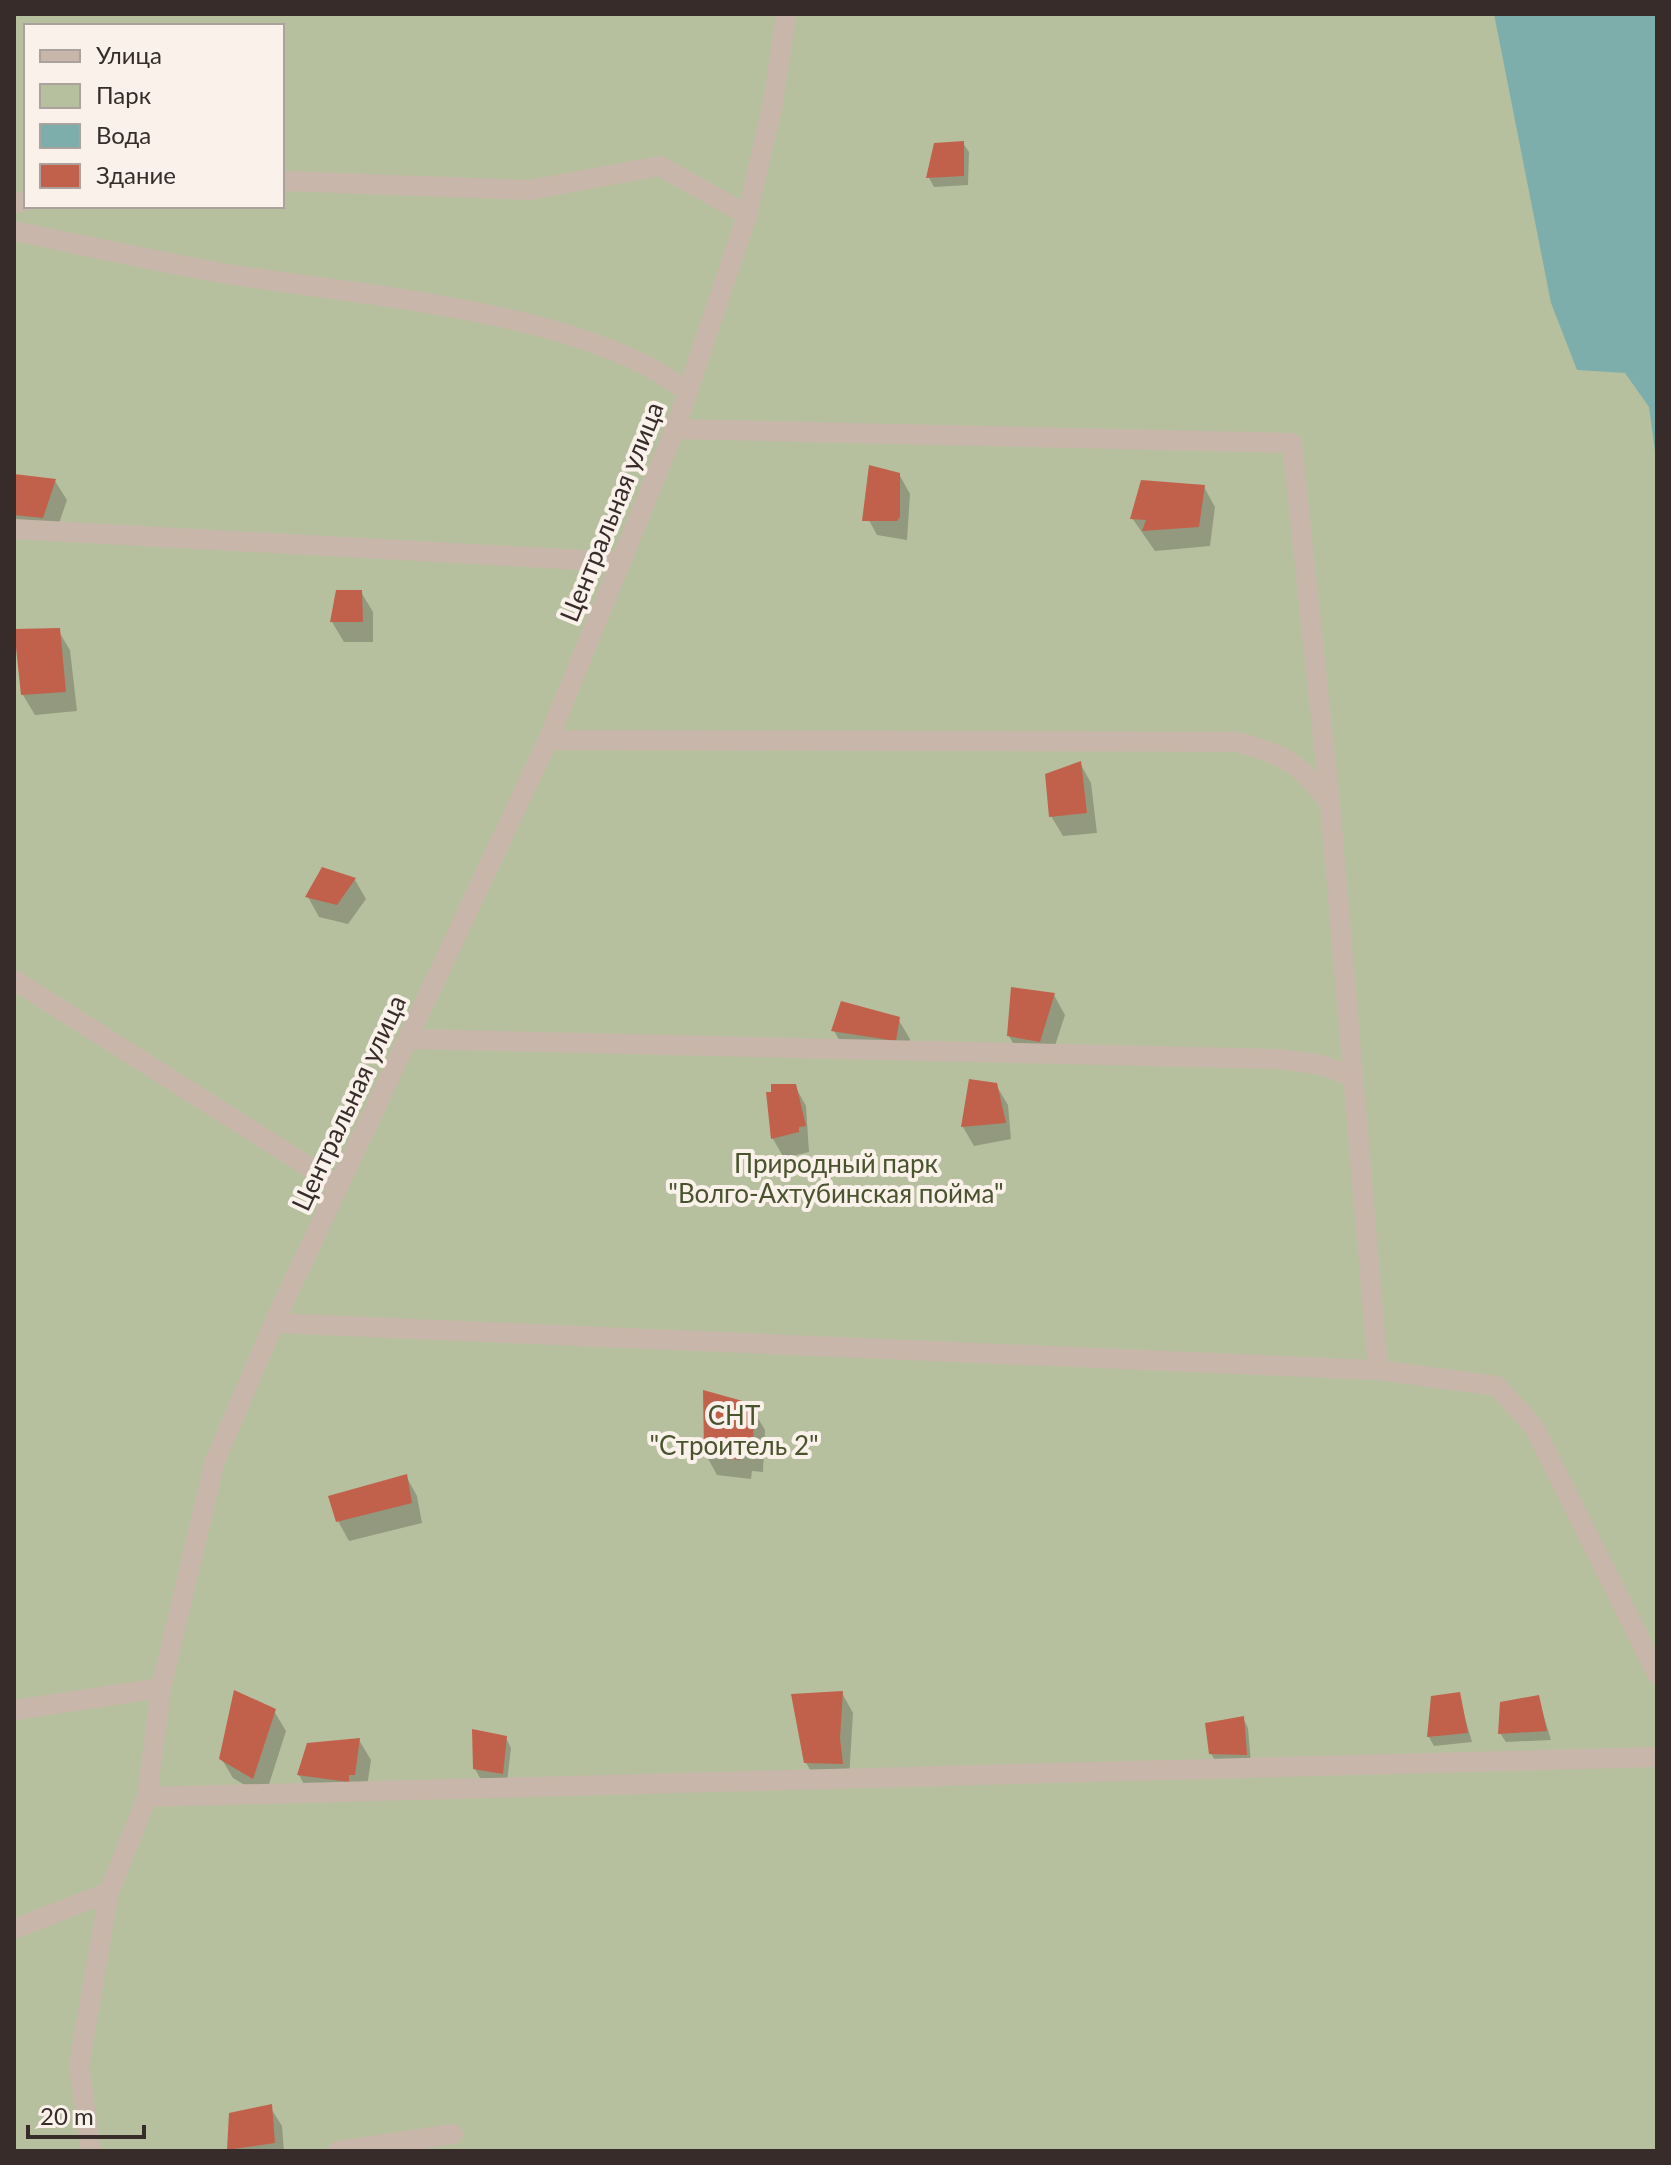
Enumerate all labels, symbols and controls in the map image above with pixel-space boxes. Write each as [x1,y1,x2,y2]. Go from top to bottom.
legend [24,24,284,208]
text: Улица [96,40,162,69]
text: Парк [96,80,152,109]
text: Вода [96,120,151,149]
text: Здание [96,160,176,189]
street label: Центральная улица [552,397,670,626]
street label: Центральная улица [284,990,412,1215]
park label: Природный парк "Волго-Ахтубинская пойма" [668,1147,1004,1209]
park label: СНТ "Строитель 2" [649,1399,819,1461]
scale bar [28,2089,144,2139]
text: 20 m [40,2101,94,2130]

